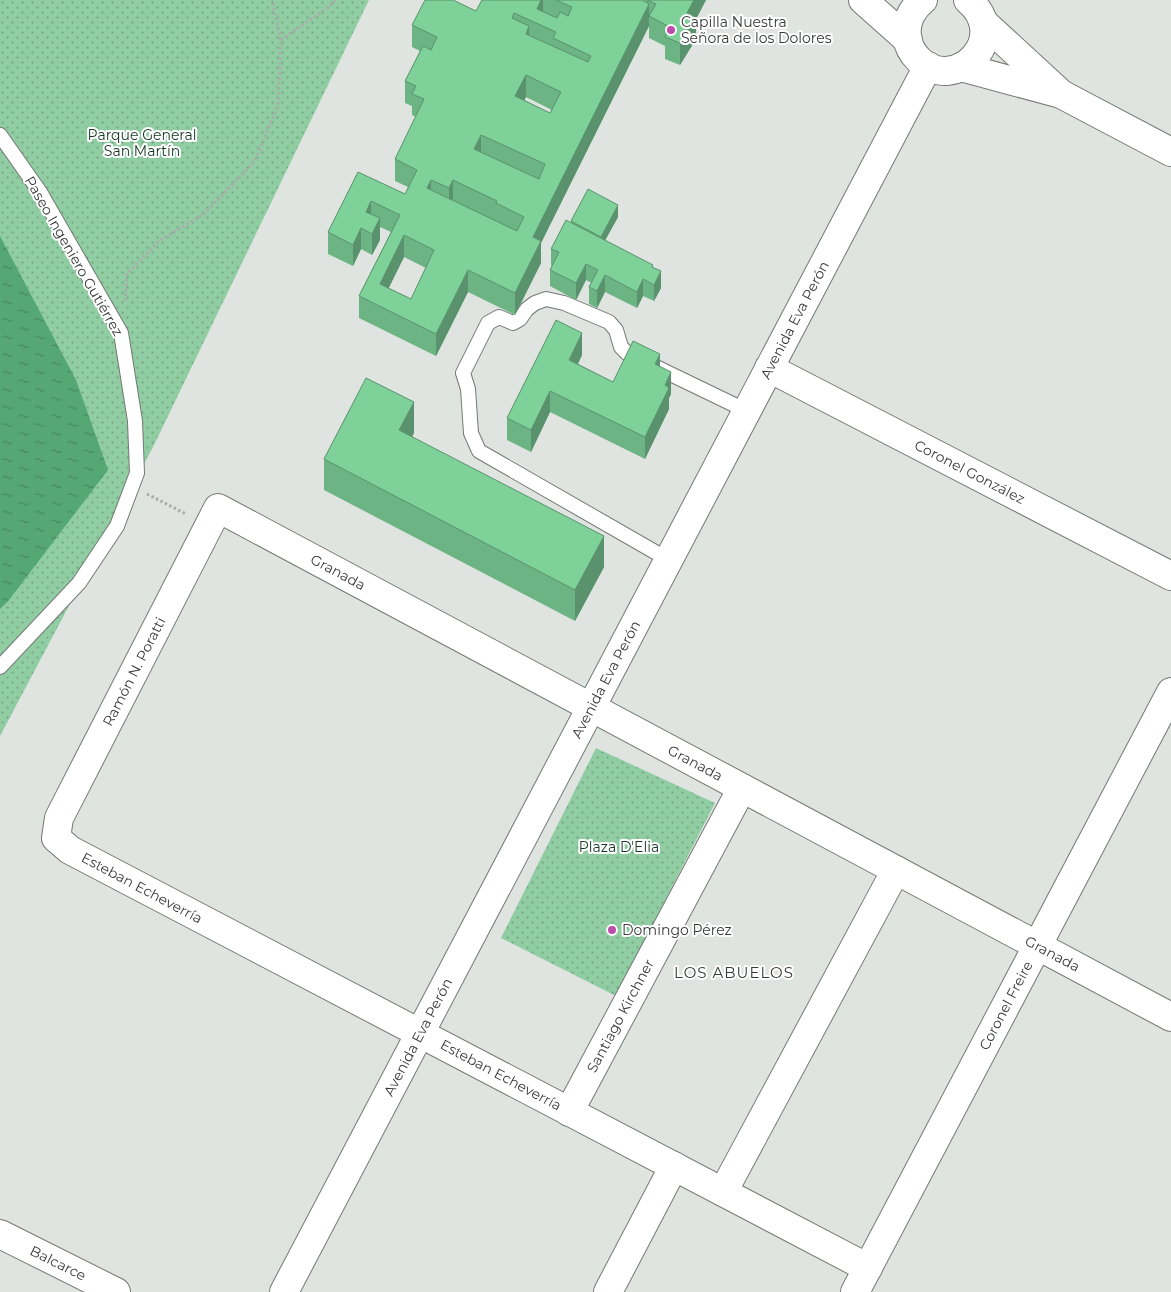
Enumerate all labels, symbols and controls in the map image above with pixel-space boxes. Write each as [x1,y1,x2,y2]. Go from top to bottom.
place label: Capilla Nuestra Señora de los Dolores [681,13,832,47]
marker: Capilla Nuestra Señora de los Dolores [665,24,677,36]
park label: Parque General San Martín [88,126,196,160]
street label: Paseo Ingeniero Gutiérrez [21,173,127,339]
street label: Avenida Eva Perón [756,258,833,382]
street label: Coronel González [911,436,1028,508]
street label: Granada [307,550,369,594]
street label: Ramón N. Poratti [99,614,169,729]
street label: Avenida Eva Perón [567,617,644,741]
street label: Granada [665,741,726,785]
park label: Plaza D'Elia [579,838,659,856]
street label: Esteban Echeverría [78,848,206,928]
place label: Domingo Pérez [622,921,732,939]
marker: Domingo Pérez [606,924,618,936]
street label: Granada [1022,932,1083,976]
street label: Santiago Kirchner [583,956,658,1076]
street label: Coronel Freire [975,958,1037,1053]
district label: LOS ABUELOS [674,963,794,982]
street label: Avenida Eva Perón [380,975,456,1099]
street label: Esteban Echeverría [437,1035,565,1115]
street label: Balcarce [27,1242,89,1285]

